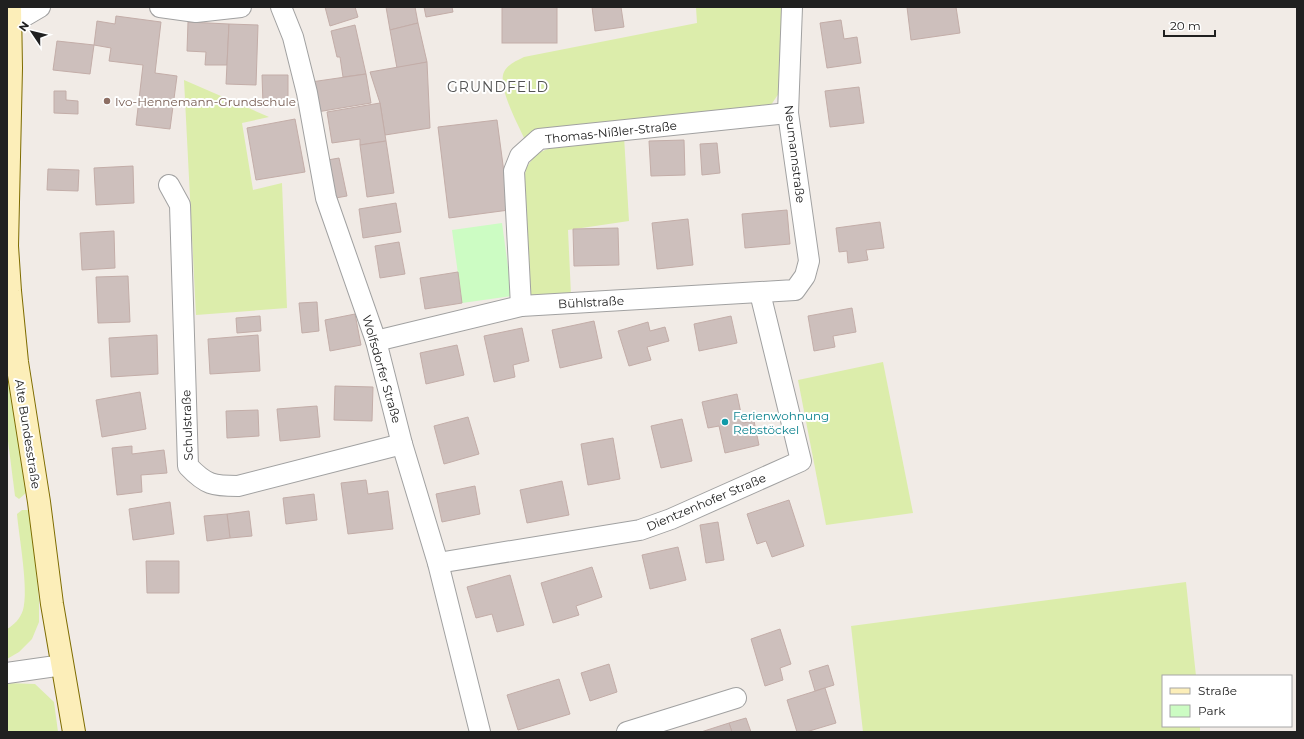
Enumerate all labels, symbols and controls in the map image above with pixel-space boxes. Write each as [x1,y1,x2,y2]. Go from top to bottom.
north arrow [12,12,52,52]
scale bar [1164,12,1215,38]
text: 20 m [1170,18,1201,33]
text: N [16,19,32,34]
district label: GRUNDFELD [447,78,549,96]
place label: Ivo-Hennemann-Grundschule [115,94,296,109]
marker: Ivo-Hennemann-Grundschule [102,96,112,106]
street label: Neumannstraße [782,104,808,204]
street label: Thomas-Nißler-Straße [544,118,678,146]
street label: Bühlstraße [558,293,624,311]
street label: Wolfsdorfer Straße [359,313,405,425]
street label: Alte Bundesstraße [12,378,44,490]
street label: Schulstraße [178,389,196,461]
place label: Ferienwohnung Rebstöckel [733,408,829,437]
marker: Ferienwohnung Rebstöckel [720,417,730,427]
street label: Dientzenhofer Straße [644,470,768,534]
legend [1162,675,1292,727]
text: Straße [1198,683,1237,698]
text: Park [1198,703,1226,718]

